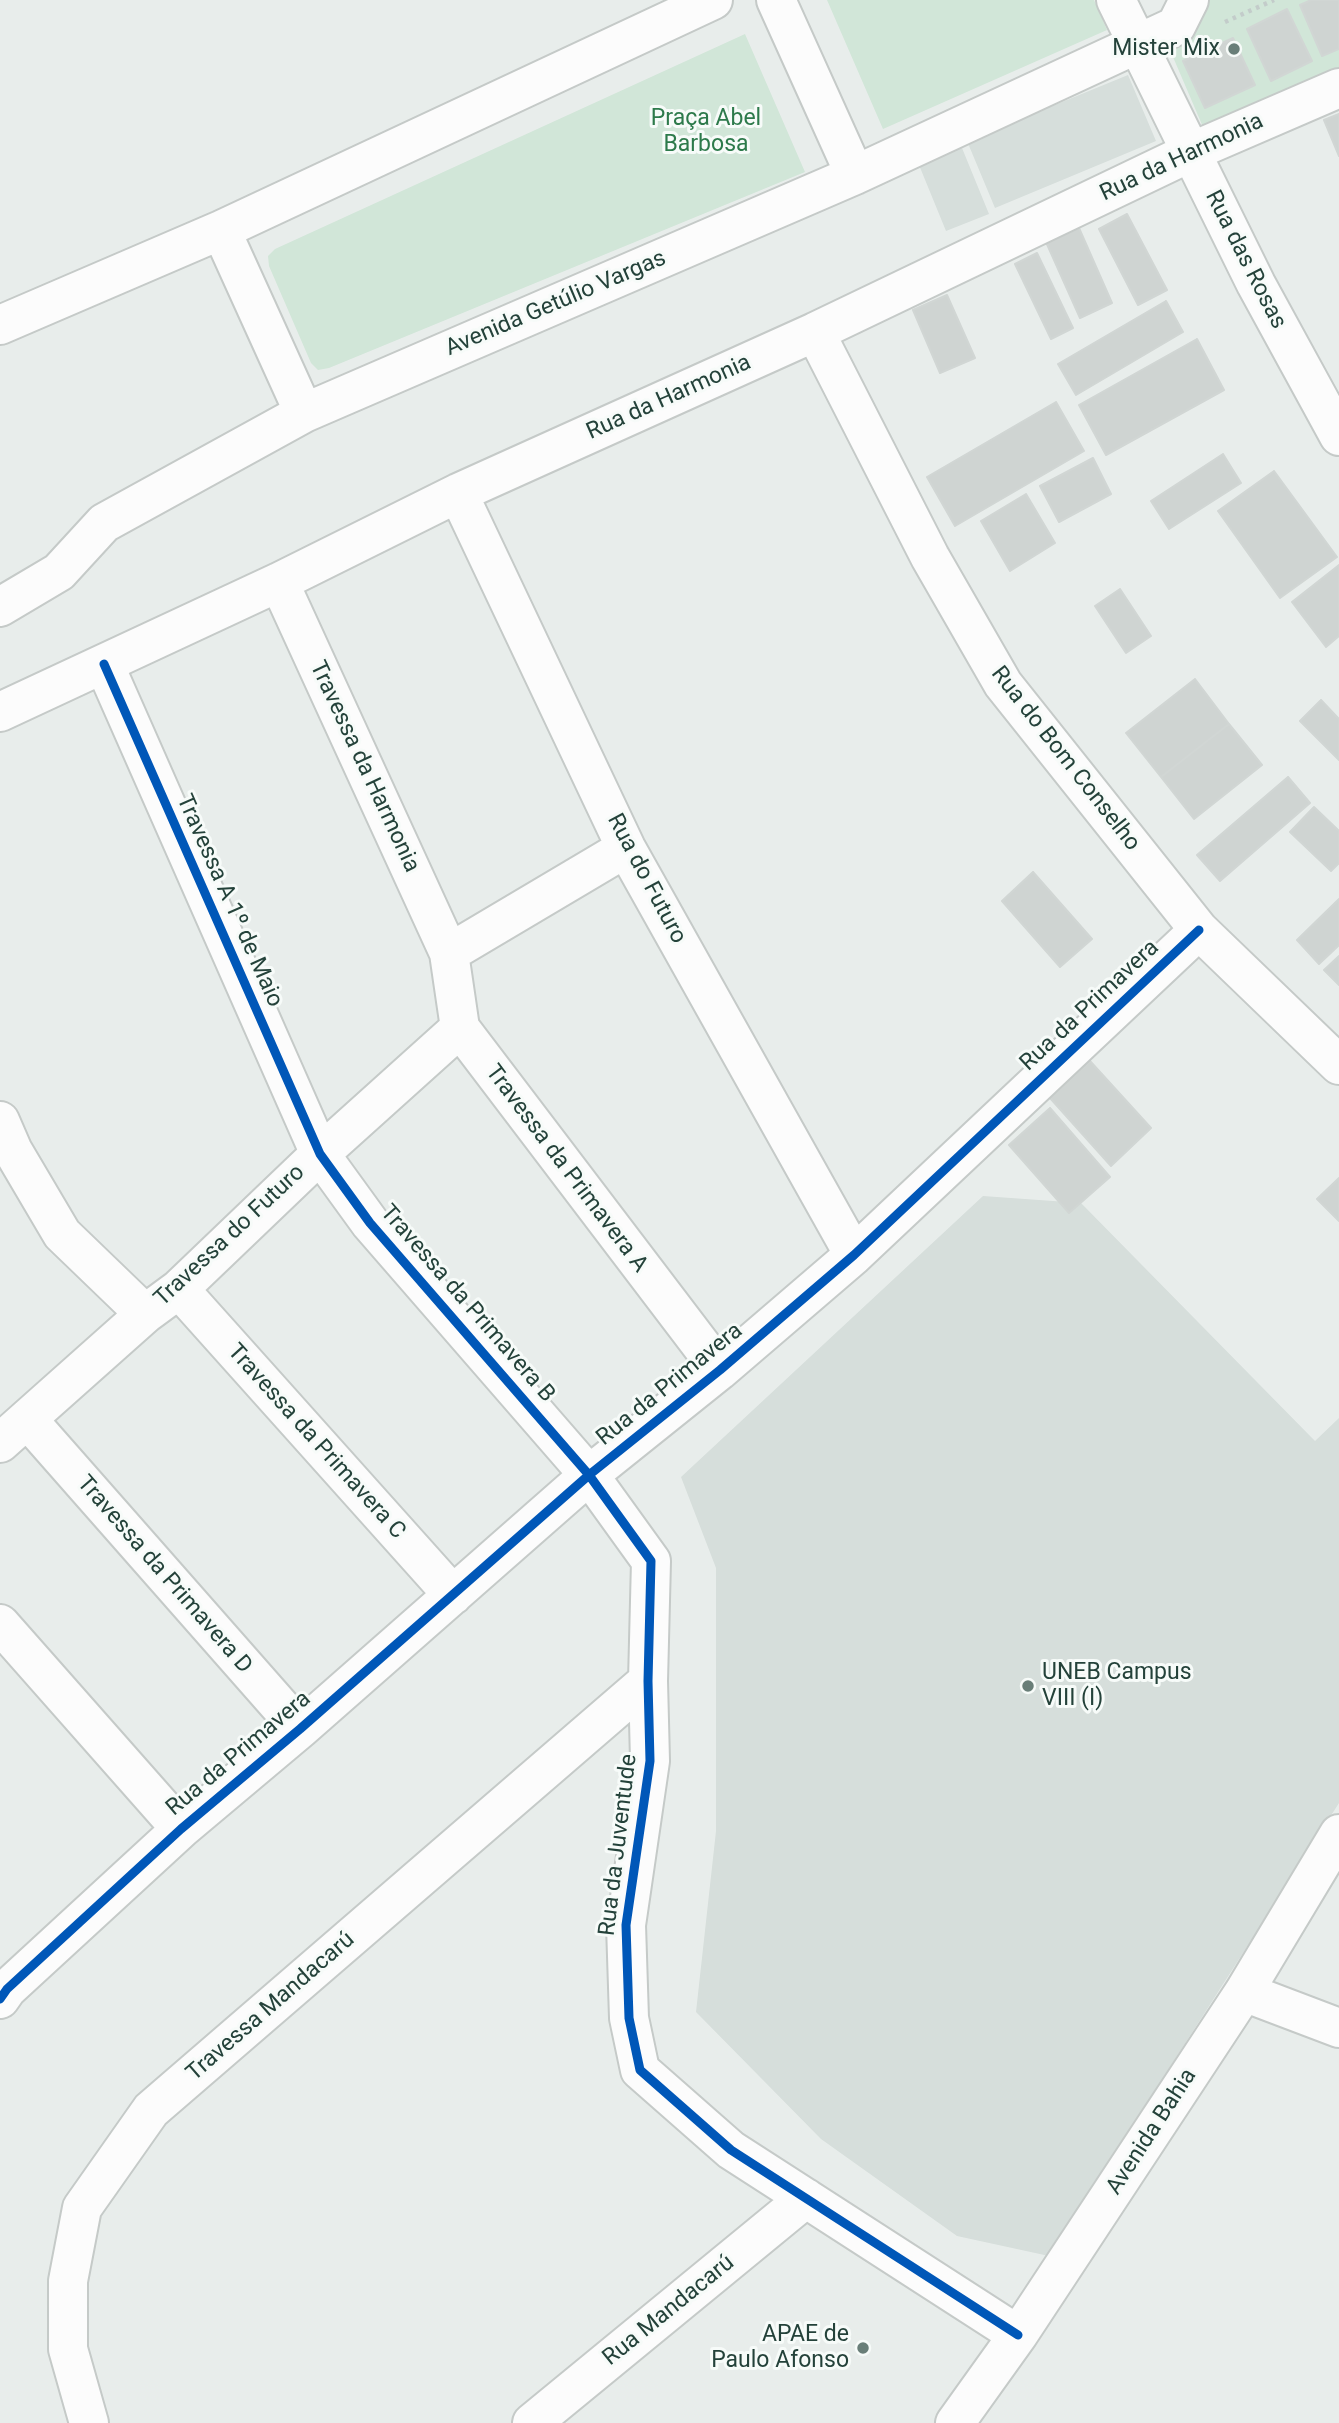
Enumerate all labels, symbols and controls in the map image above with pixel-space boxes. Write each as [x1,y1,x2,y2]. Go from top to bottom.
place label: Mister Mix [1112,35,1220,63]
marker: Mister Mix [1226,41,1242,57]
park label: Praça Abel Barbosa [651,105,761,159]
street label: Rua da Harmonia [1096,108,1268,208]
street label: Rua das Rosas [1198,186,1292,334]
street label: Avenida Getúlio Vargas [442,245,670,363]
street label: Rua da Harmonia [583,349,755,447]
street label: Travessa da Harmonia [303,657,425,877]
street label: Rua do Bom Conselho [984,661,1146,857]
street label: Travessa A 1º de Maio [170,790,288,1012]
street label: Rua do Futuro [600,809,692,949]
street label: Rua da Primavera [1015,935,1165,1077]
street label: Travessa da Primavera A [479,1060,653,1278]
street label: Travessa do Futuro [149,1159,311,1313]
street label: Travessa da Primavera B [374,1200,560,1408]
street label: Rua da Primavera [591,1318,749,1452]
street label: Travessa da Primavera C [221,1339,411,1545]
street label: Travessa da Primavera D [71,1470,257,1680]
place label: UNEB Campus VIII (I) [1042,1659,1192,1713]
marker: UNEB Campus VIII (I) [1020,1678,1036,1694]
street label: Rua da Primavera [161,1686,317,1822]
street label: Rua da Juventude [594,1753,644,1937]
street label: Travessa Mandacarú [181,1927,361,2087]
street label: Avenida Bahia [1101,2064,1203,2200]
street label: Rua Mandacarú [598,2250,740,2372]
place label: APAE de Paulo Afonso [711,2321,849,2375]
marker: APAE de Paulo Afonso [855,2340,871,2356]

